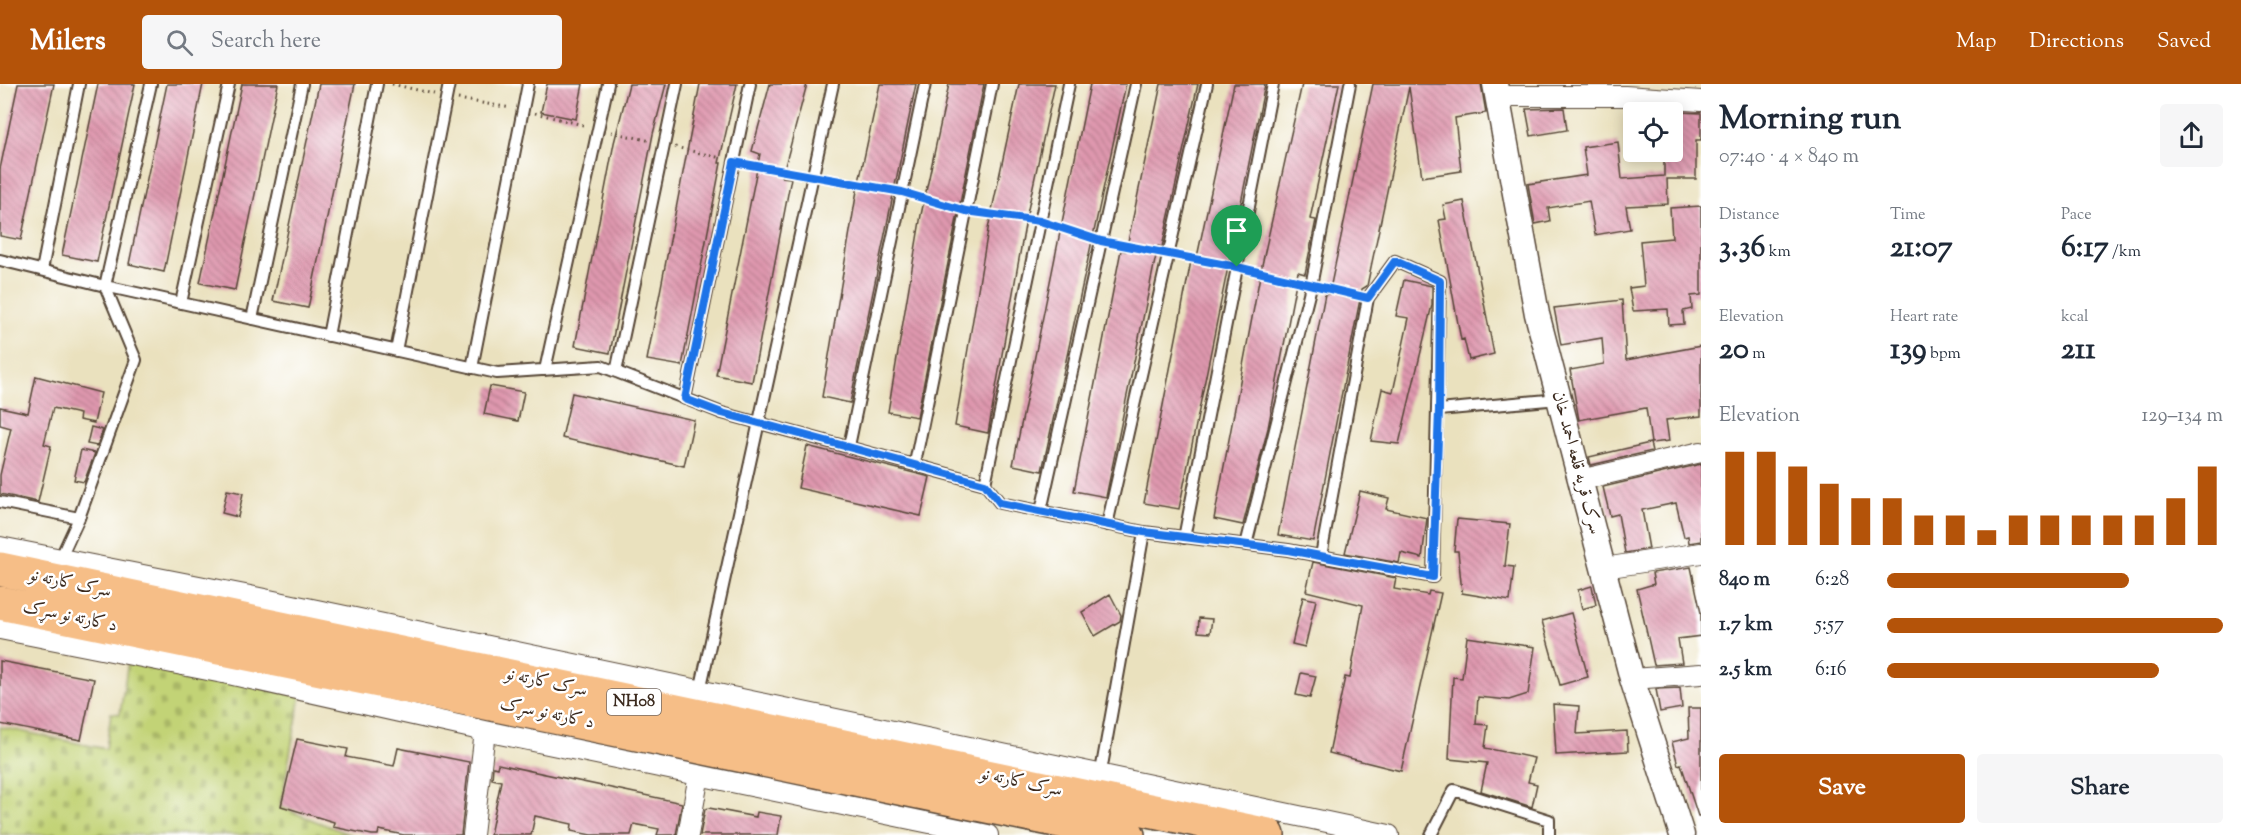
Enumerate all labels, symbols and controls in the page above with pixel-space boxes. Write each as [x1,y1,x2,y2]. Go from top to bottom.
search box [142,15,562,69]
text: Milers [30,22,106,62]
icon: search [163,26,196,59]
text: Search here [211,26,321,58]
text: Map [1956,27,1996,57]
text: Directions [2029,27,2124,57]
text: Saved [2157,27,2211,57]
text: Morning run [1719,96,1901,144]
map controls [1623,102,1683,162]
button: locate [1623,102,1683,162]
button: share [2160,104,2223,167]
text: 07:40 · 4 × 840 m [1719,143,1859,172]
text: Distance [1719,204,1779,227]
text: Time [1890,204,1926,227]
text: Pace [2061,204,2092,227]
pin [1211,205,1262,267]
icon: arrive [1220,214,1253,247]
text: 3.36 [1719,227,1765,270]
text: 21:07 [1890,227,1953,270]
text: 6:17 [2061,227,2109,270]
text: km [1765,241,1791,264]
text: /km [2109,241,2141,264]
text: Elevation [1719,306,1784,329]
text: Heart rate [1890,306,1958,329]
text: kcal [2061,306,2089,329]
text: 20 [1719,329,1749,372]
text: 139 [1890,329,1927,372]
text: 211 [2061,329,2095,372]
text: m [1749,343,1766,366]
text: bpm [1927,343,1961,366]
street label: سرک قریه قلعه احمد خان [1544,388,1608,538]
text: Elevation [1719,402,1800,431]
text: 129–134 m [2142,402,2223,431]
street label: سرک کارته نو [24,562,114,605]
text: 840 m [1719,566,1770,595]
text: 6:28 [1815,566,1849,595]
street label: د کارته نو سړک [20,594,120,640]
text: 1.7 km [1719,611,1773,640]
text: 5:57 [1815,611,1844,640]
text: 2.5 km [1719,656,1772,685]
text: 6:16 [1815,656,1847,685]
street label: سرک کارته نو [500,661,590,704]
road number: NH08 [607,689,661,715]
street label: د کارته نو سړک [497,691,597,737]
button: Save [1719,754,1965,823]
button: Share [1977,754,2223,823]
street label: سرک کارته نو [975,761,1065,804]

